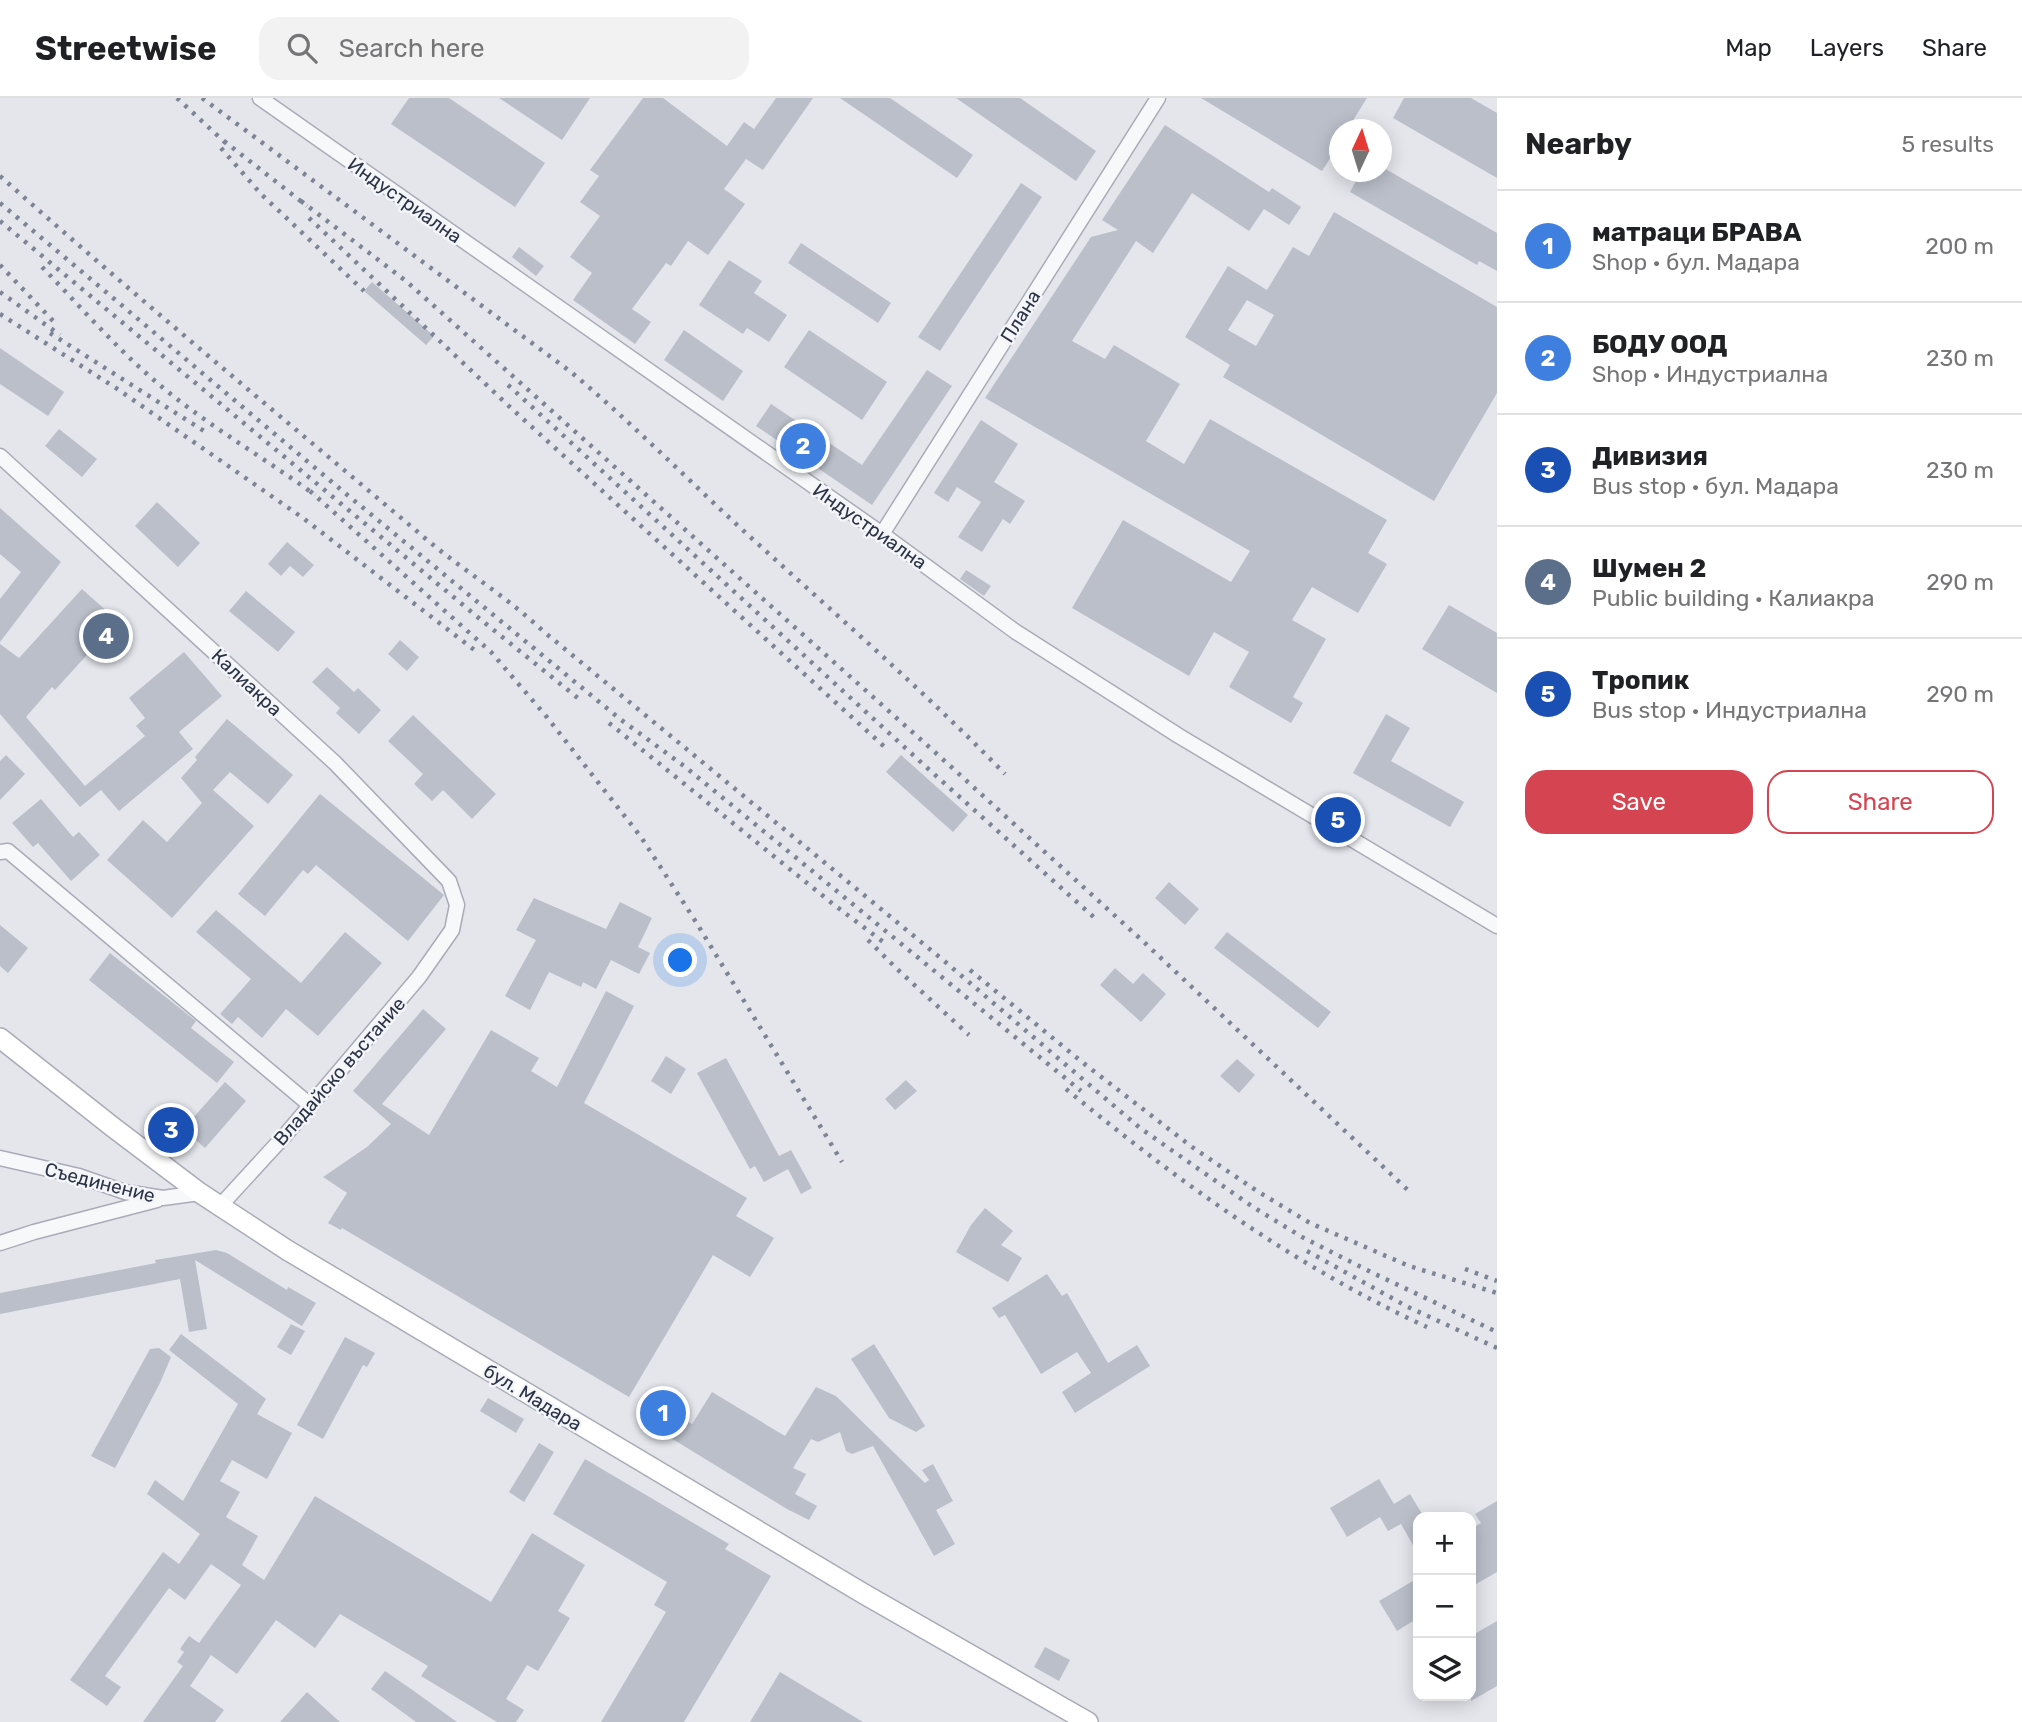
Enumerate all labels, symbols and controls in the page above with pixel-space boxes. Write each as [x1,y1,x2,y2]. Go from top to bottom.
search box [259,17,749,80]
text: Streetwise [35,29,217,68]
icon: search [283,29,321,67]
text: Search here [339,33,485,64]
text: Map [1725,34,1772,62]
text: Layers [1810,34,1884,62]
text: Share [1922,34,1987,62]
north arrow [1329,119,1392,182]
text: Nearby [1525,126,1632,162]
text: 5 results [1901,130,1994,158]
street label: Индустриална [343,153,466,248]
text: матраци БРАВА [1592,217,1802,248]
text: 1 [1542,232,1554,260]
text: 200 m [1925,232,1994,260]
text: Shop · бул. Мадара [1592,248,1800,276]
street label: Плана [996,286,1045,347]
text: БОДУ ООД [1592,329,1728,360]
text: 2 [1541,344,1555,372]
text: 230 m [1926,344,1994,372]
text: Shop · Индустриална [1592,360,1828,388]
pin: 2 [780,420,826,472]
text: Дивизия [1592,441,1708,472]
text: 3 [1540,456,1556,484]
text: 230 m [1926,456,1994,484]
text: Bus stop · бул. Мадара [1592,472,1839,500]
street label: Индустриална [808,479,931,574]
text: Шумен 2 [1592,553,1706,584]
text: 4 [1540,568,1556,596]
text: 290 m [1926,568,1994,596]
text: Public building · Калиакра [1592,584,1874,612]
pin: 4 [83,610,129,662]
street label: Калиакра [207,644,287,721]
text: Тропик [1592,665,1689,696]
text: 5 [1541,680,1555,708]
text: 290 m [1926,680,1994,708]
text: Bus stop · Индустриална [1592,696,1867,724]
button: Save [1525,770,1753,834]
button: Share [1767,770,1994,834]
pin: 5 [1315,794,1361,846]
your location [663,943,697,977]
street label: Владайско въстание [269,992,410,1150]
pin: 3 [148,1104,194,1156]
street label: Съединение [42,1158,158,1207]
street label: бул. Мадара [479,1359,586,1436]
pin: 1 [640,1387,686,1439]
map controls [1413,1512,1476,1701]
button: + [1413,1512,1476,1575]
button: − [1413,1575,1476,1638]
button: layers [1413,1638,1476,1701]

